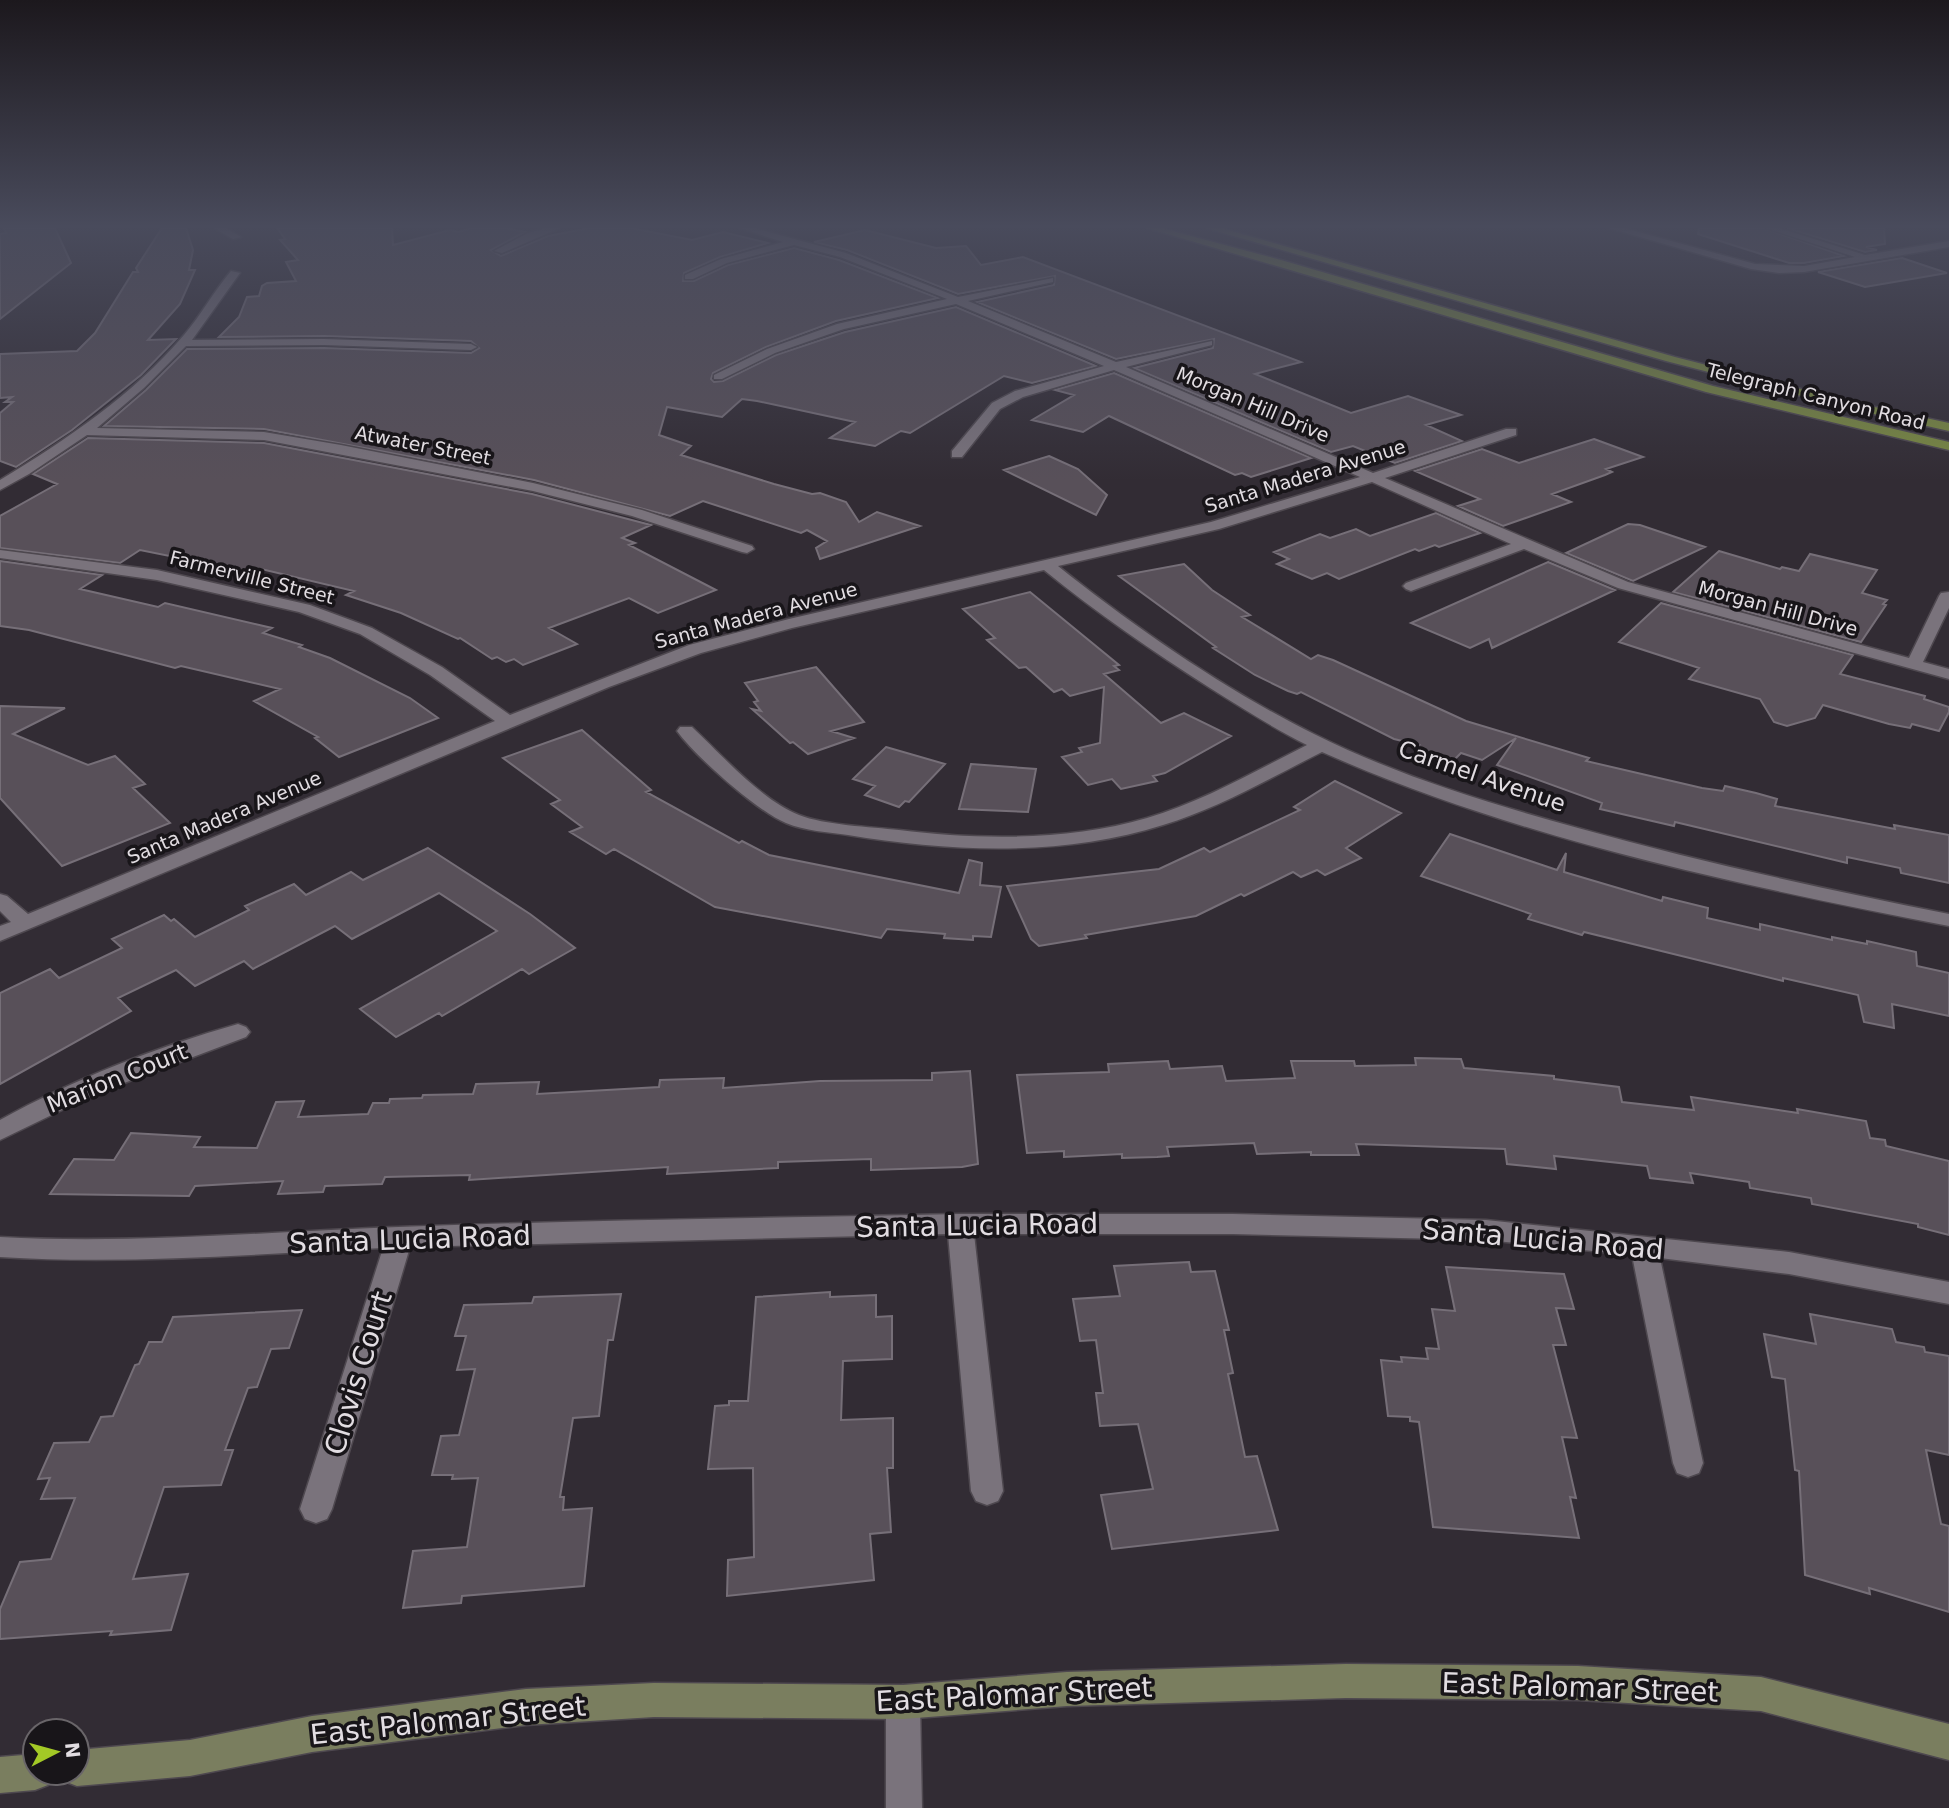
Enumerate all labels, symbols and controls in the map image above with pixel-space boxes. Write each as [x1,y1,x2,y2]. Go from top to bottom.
street label: Telegraph Canyon Road [1704,358,1927,434]
street label: Morgan Hill Drive [1173,362,1333,446]
street label: Atwater Street [353,421,493,469]
street label: Santa Madera Avenue [1202,435,1408,517]
street label: Farmerville Street [167,546,337,608]
street label: Morgan Hill Drive [1696,576,1860,640]
street label: Santa Madera Avenue [652,577,860,653]
street label: Carmel Avenue [1395,735,1569,817]
street label: Santa Madera Avenue [124,766,324,868]
street label: Marion Court [43,1038,191,1118]
street label: Santa Lucia Road [856,1207,1098,1244]
street label: Santa Lucia Road [1421,1213,1665,1266]
street label: Santa Lucia Road [288,1219,532,1260]
street label: Clovis Court [318,1287,399,1459]
street label: East Palomar Street [1441,1666,1719,1709]
street label: East Palomar Street [875,1671,1153,1718]
street label: East Palomar Street [309,1690,588,1751]
north arrow [21,1717,91,1787]
text: N [61,1741,85,1759]

